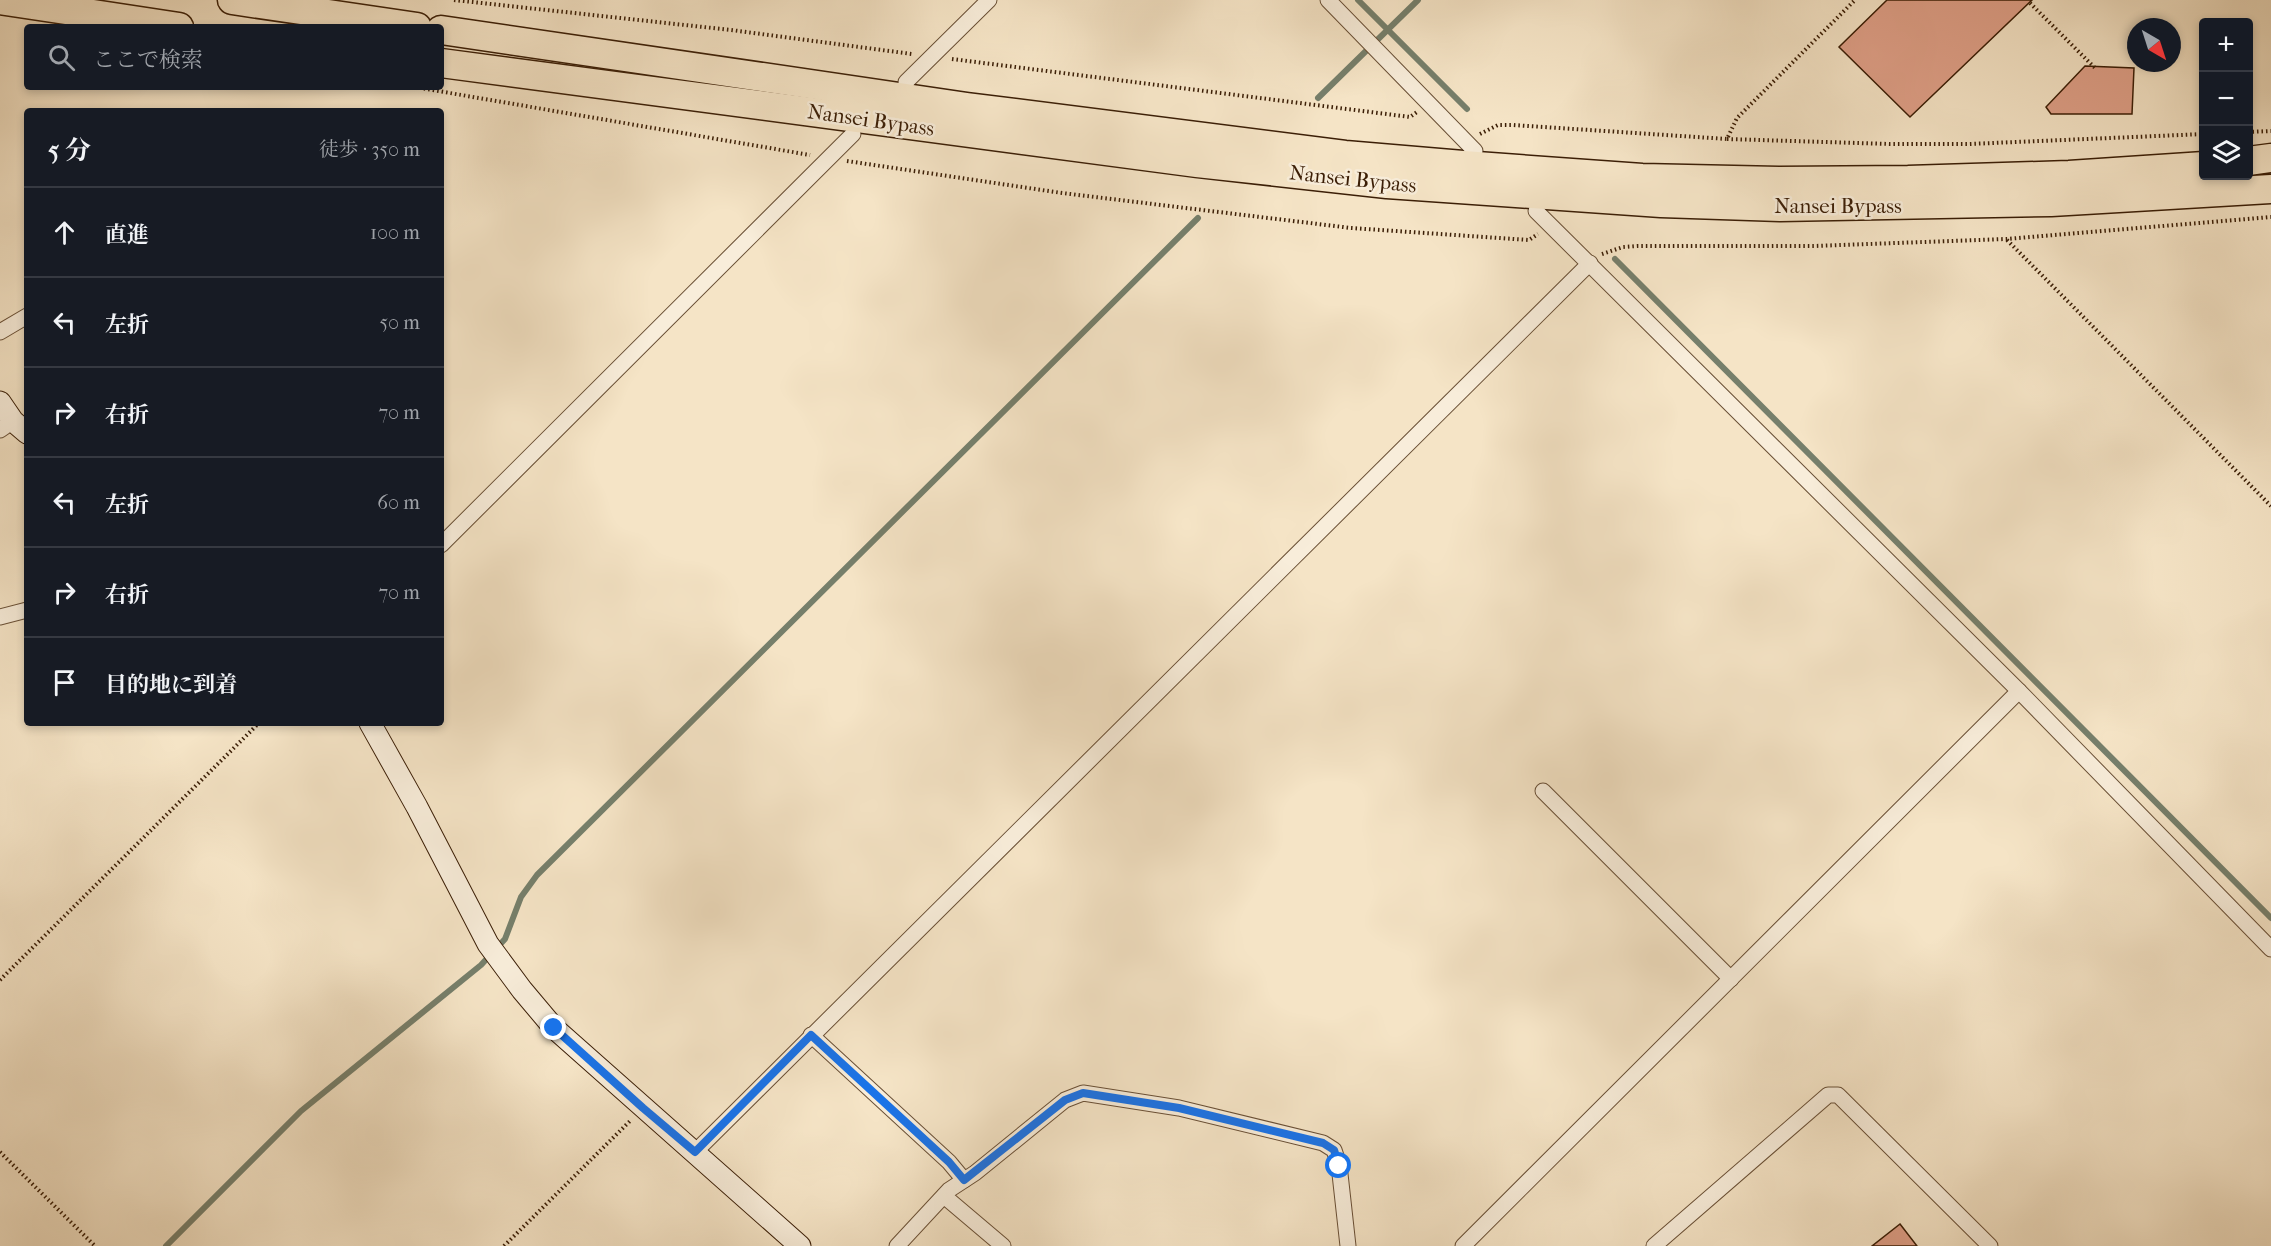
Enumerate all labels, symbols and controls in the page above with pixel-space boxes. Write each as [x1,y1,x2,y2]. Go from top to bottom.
north arrow [2127,18,2181,72]
map controls [2199,18,2253,180]
button: + [2199,18,2253,72]
search box [24,24,444,90]
icon: search [45,41,78,74]
text: ここで検索 [93,47,203,73]
button: − [2199,72,2253,126]
street label: Nansei Bypass [806,99,936,141]
button: layers [2199,126,2253,180]
text: 5 分 [48,135,91,166]
text: 徒歩 · 350 m [319,138,420,161]
street label: Nansei Bypass [1288,160,1418,198]
street label: Nansei Bypass [1774,194,1902,218]
icon: ahead [48,216,81,249]
text: 100 m [370,221,420,244]
text: 直進 [105,222,149,248]
icon: left [48,306,81,339]
text: 50 m [379,311,420,334]
text: 左折 [105,312,149,338]
icon: right [48,396,81,429]
text: 70 m [378,401,420,424]
text: 右折 [105,402,149,428]
icon: left [48,486,81,519]
text: 60 m [377,491,420,514]
text: 左折 [105,492,149,518]
icon: right [48,576,81,609]
text: 70 m [378,581,420,604]
text: 右折 [105,582,149,608]
icon: arrive [48,666,81,699]
text: 目的地に到着 [105,672,237,698]
route end [540,1014,566,1040]
route start [1325,1152,1351,1178]

